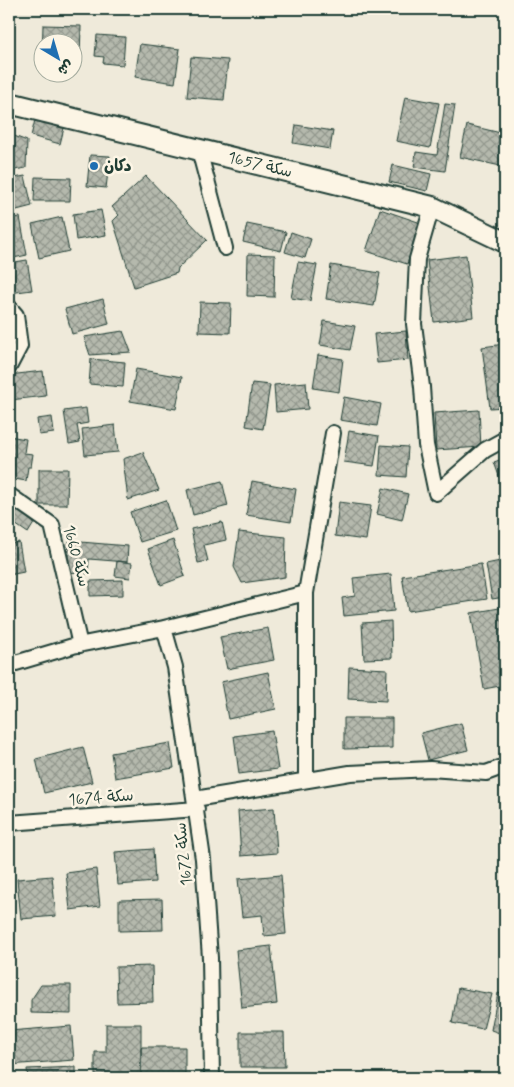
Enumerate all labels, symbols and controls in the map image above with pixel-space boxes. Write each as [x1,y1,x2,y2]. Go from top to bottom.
north arrow [32,32,82,82]
text: ش [54,56,77,79]
street label: سكة 1657 [226,147,294,183]
place label: دكان [104,156,132,177]
marker: دكان [88,160,100,172]
street label: سكة 1660 [58,523,94,589]
street label: سكة 1674 [68,785,134,811]
street label: سكة 1672 [170,821,198,887]

